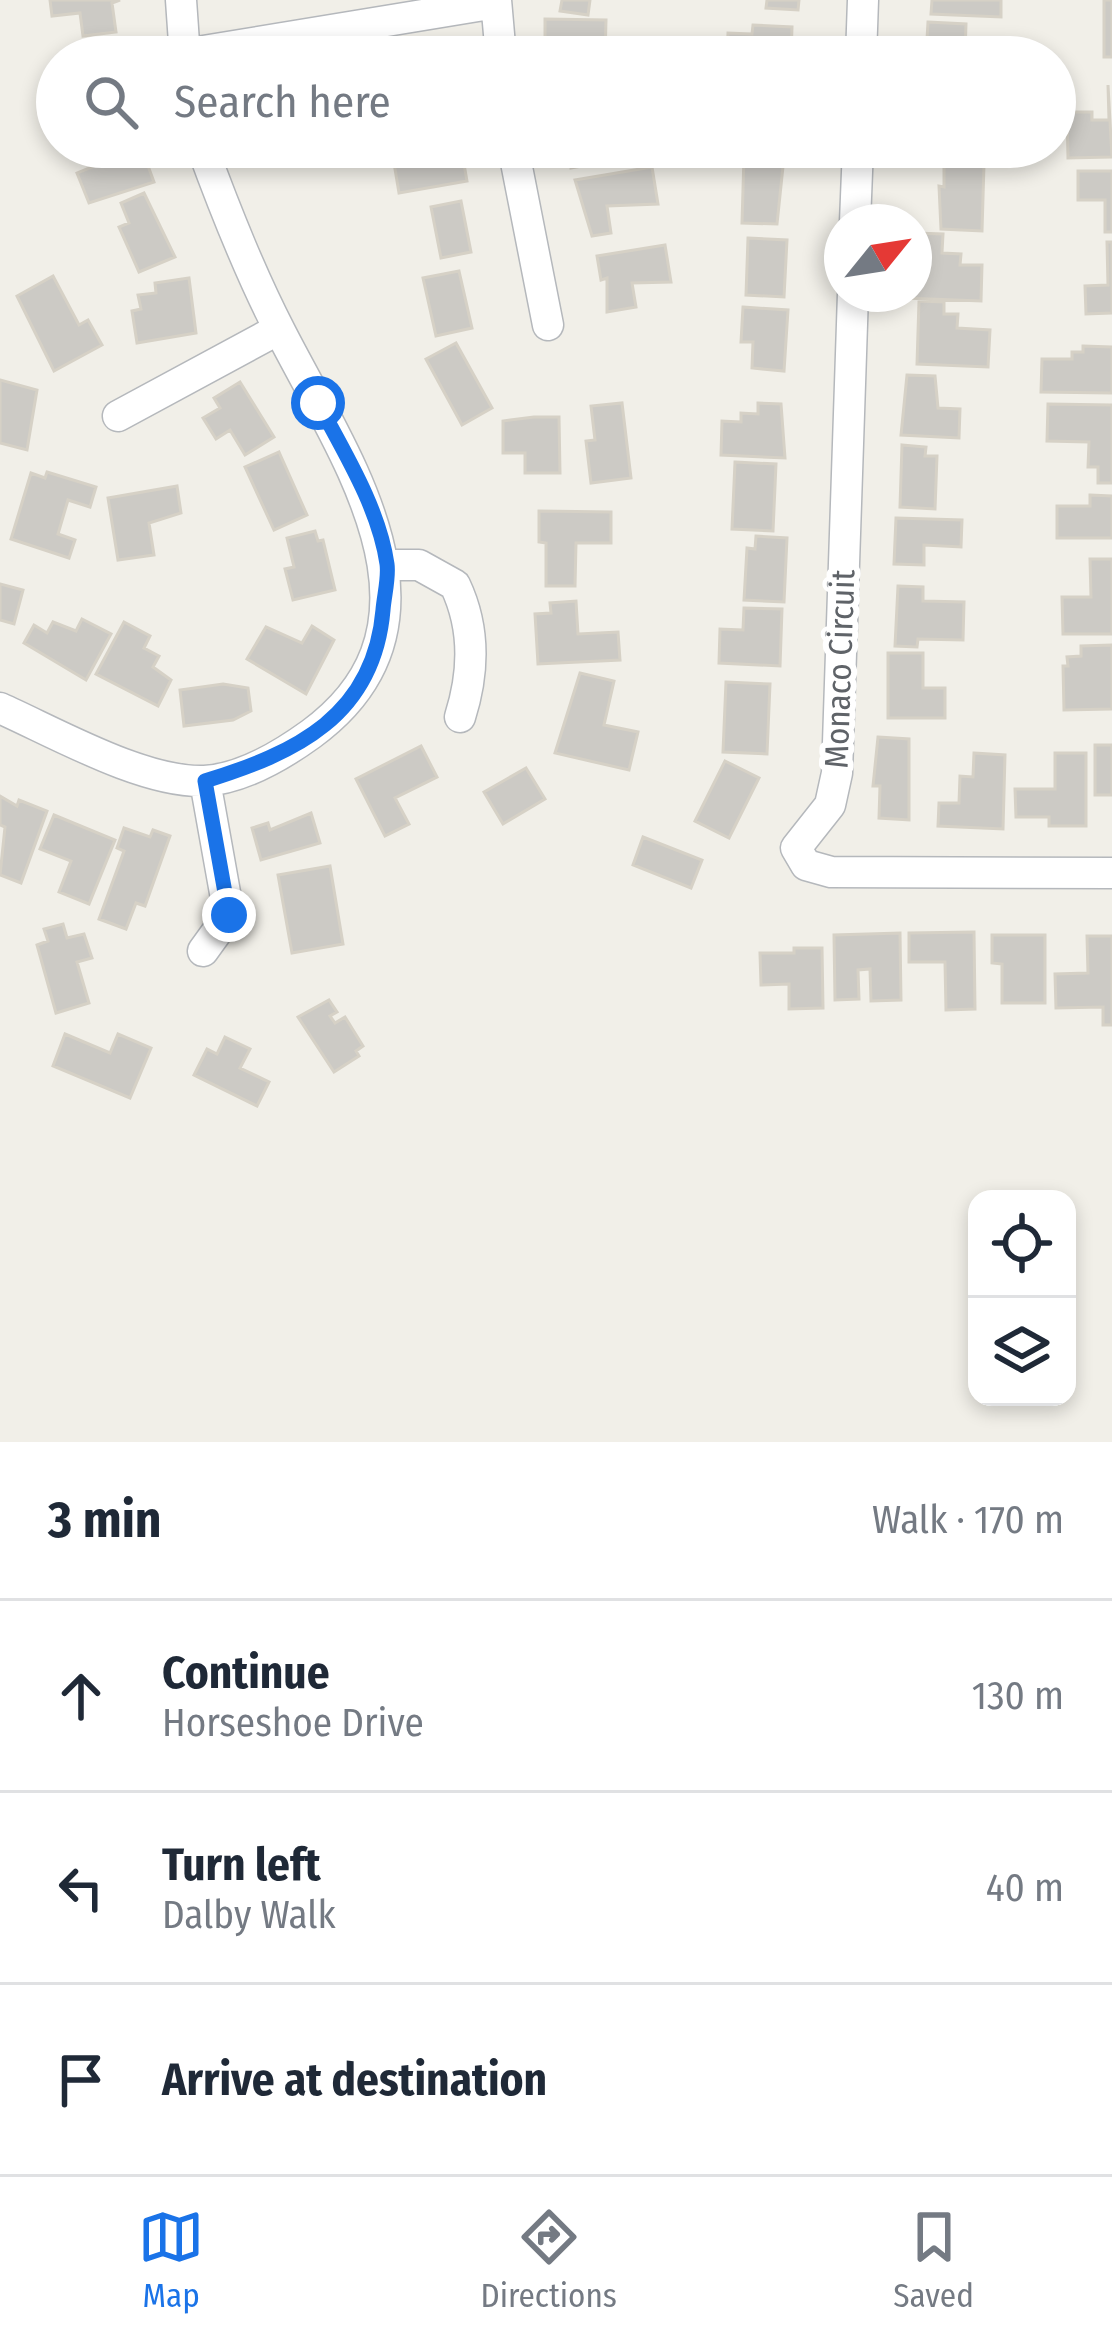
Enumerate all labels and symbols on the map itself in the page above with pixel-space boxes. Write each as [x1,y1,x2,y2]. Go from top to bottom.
north arrow [824,204,932,312]
route start [291,376,345,430]
street label: Monaco Circuit [817,569,863,769]
route end [202,888,256,942]

